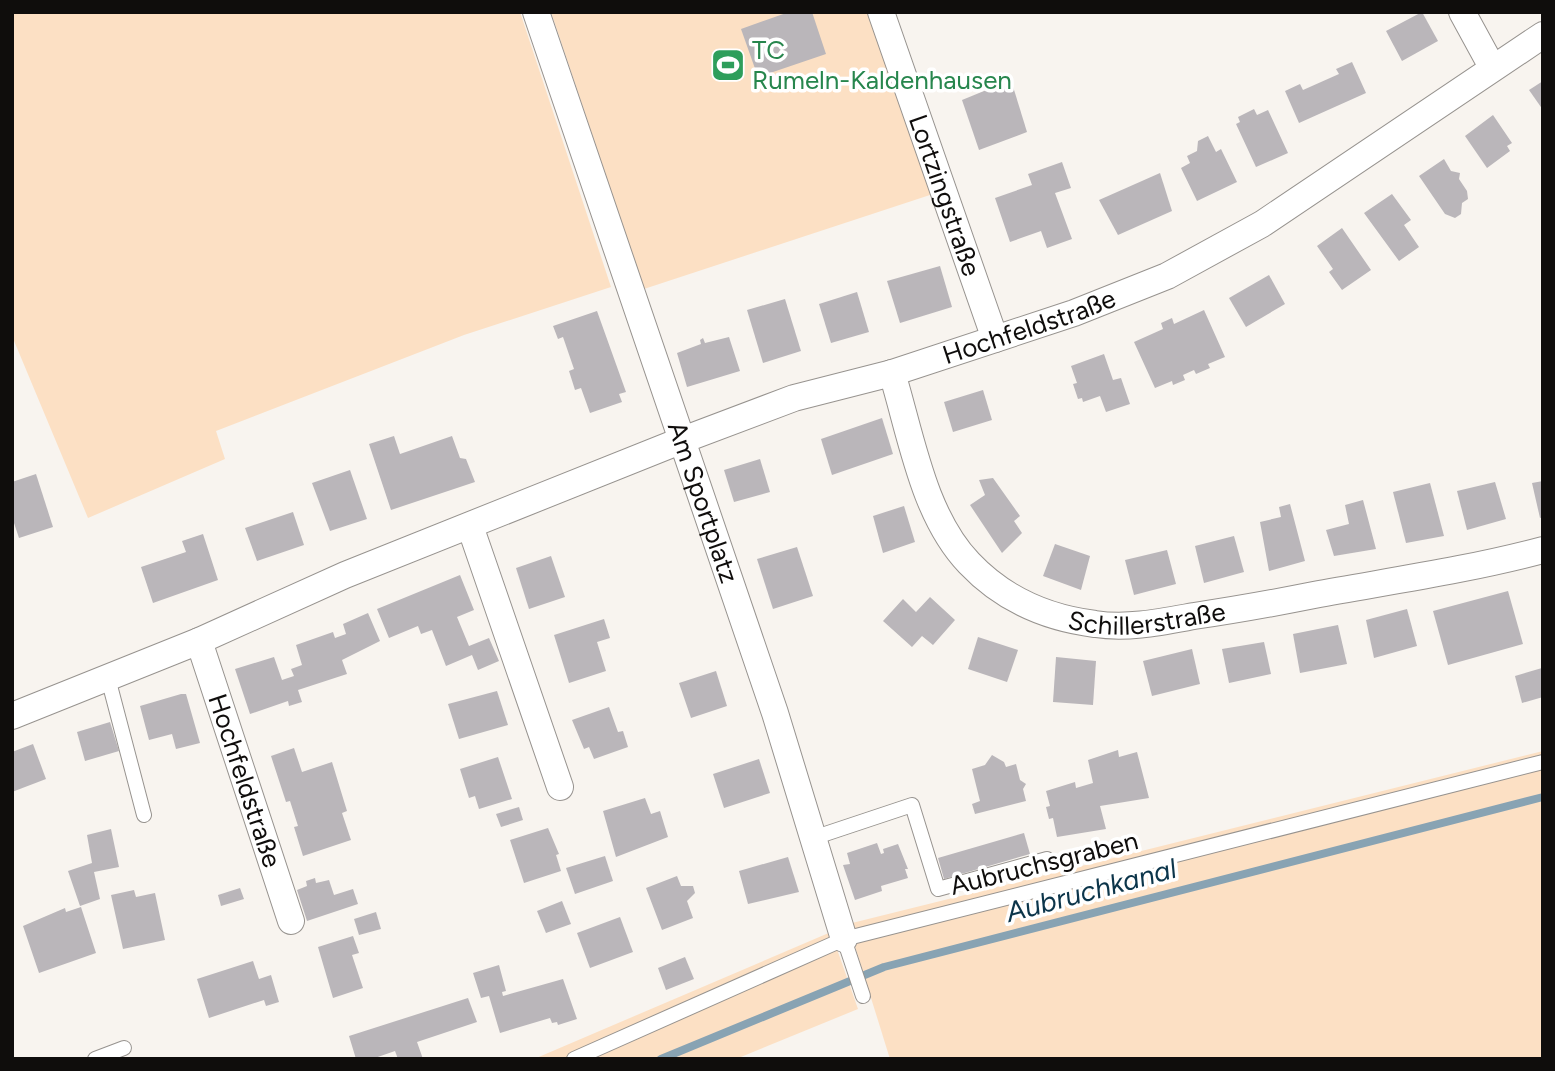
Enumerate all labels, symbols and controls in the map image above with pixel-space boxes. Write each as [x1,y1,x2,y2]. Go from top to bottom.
place label: TC Rumeln-Kaldenhausen [752,34,1012,96]
sports icon: TC Rumeln-Kaldenhausen [709,46,747,84]
street label: Lortzingstraße [902,110,988,280]
street label: Hochfeldstraße [938,282,1120,371]
street label: Am Sportplatz [661,418,745,587]
street label: Schillerstraße [1065,595,1228,642]
street label: Hochfeldstraße [201,690,288,872]
street label: Aubruchsgraben [947,824,1141,902]
water label: Aubruchkanal [1001,851,1181,929]

